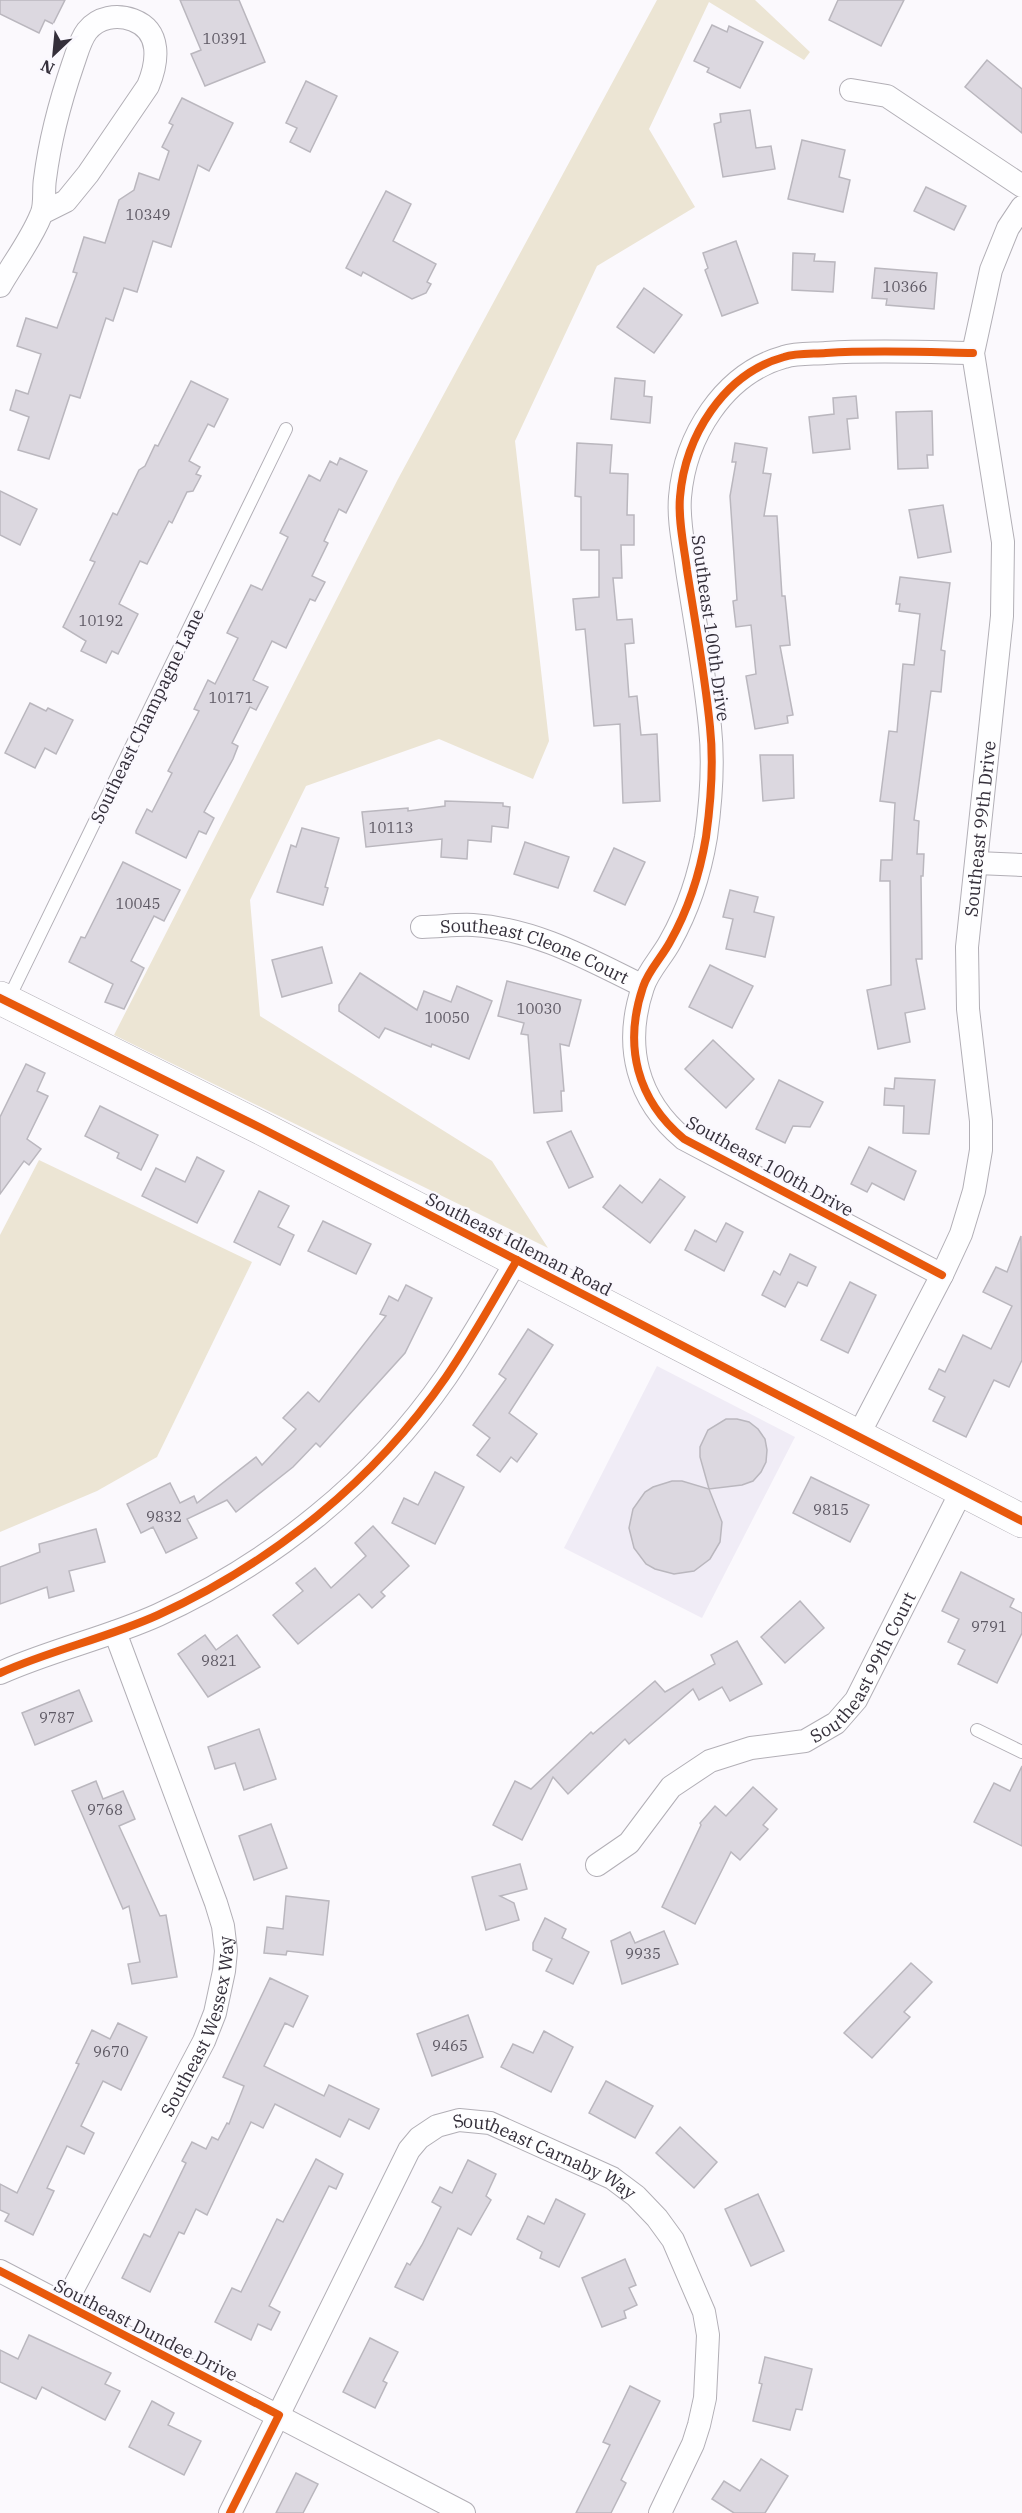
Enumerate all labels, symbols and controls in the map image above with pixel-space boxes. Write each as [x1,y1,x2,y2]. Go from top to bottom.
north arrow [24,24,84,84]
house number: 10391 [202,29,248,48]
text: N [37,56,57,79]
house number: 10349 [125,205,171,224]
house number: 10366 [882,277,928,296]
street label: Southeast 100th Drive [687,533,735,723]
street label: Southeast Champagne Lane [85,605,209,827]
house number: 10192 [78,611,124,630]
house number: 10171 [208,688,254,707]
street label: Southeast 99th Drive [959,739,1000,918]
house number: 10113 [368,818,414,837]
house number: 10045 [115,894,161,913]
street label: Southeast Cleone Court [439,913,633,989]
house number: 10030 [516,999,562,1018]
house number: 10050 [424,1008,470,1027]
street label: Southeast 100th Drive [682,1110,858,1222]
street label: Southeast Idleman Road [422,1187,616,1301]
house number: 9815 [813,1500,849,1519]
house number: 9832 [146,1507,182,1526]
street label: Southeast 99th Court [806,1588,920,1747]
house number: 9791 [971,1617,1007,1636]
house number: 9821 [201,1651,237,1670]
house number: 9787 [39,1708,75,1727]
house number: 9768 [87,1800,123,1819]
street label: Southeast Wessex Way [155,1934,238,2120]
house number: 9935 [625,1944,661,1963]
house number: 9465 [432,2036,468,2055]
house number: 9670 [93,2042,129,2061]
street label: Southeast Carnaby Way [450,2108,641,2204]
street label: Southeast Dundee Drive [50,2274,242,2386]

